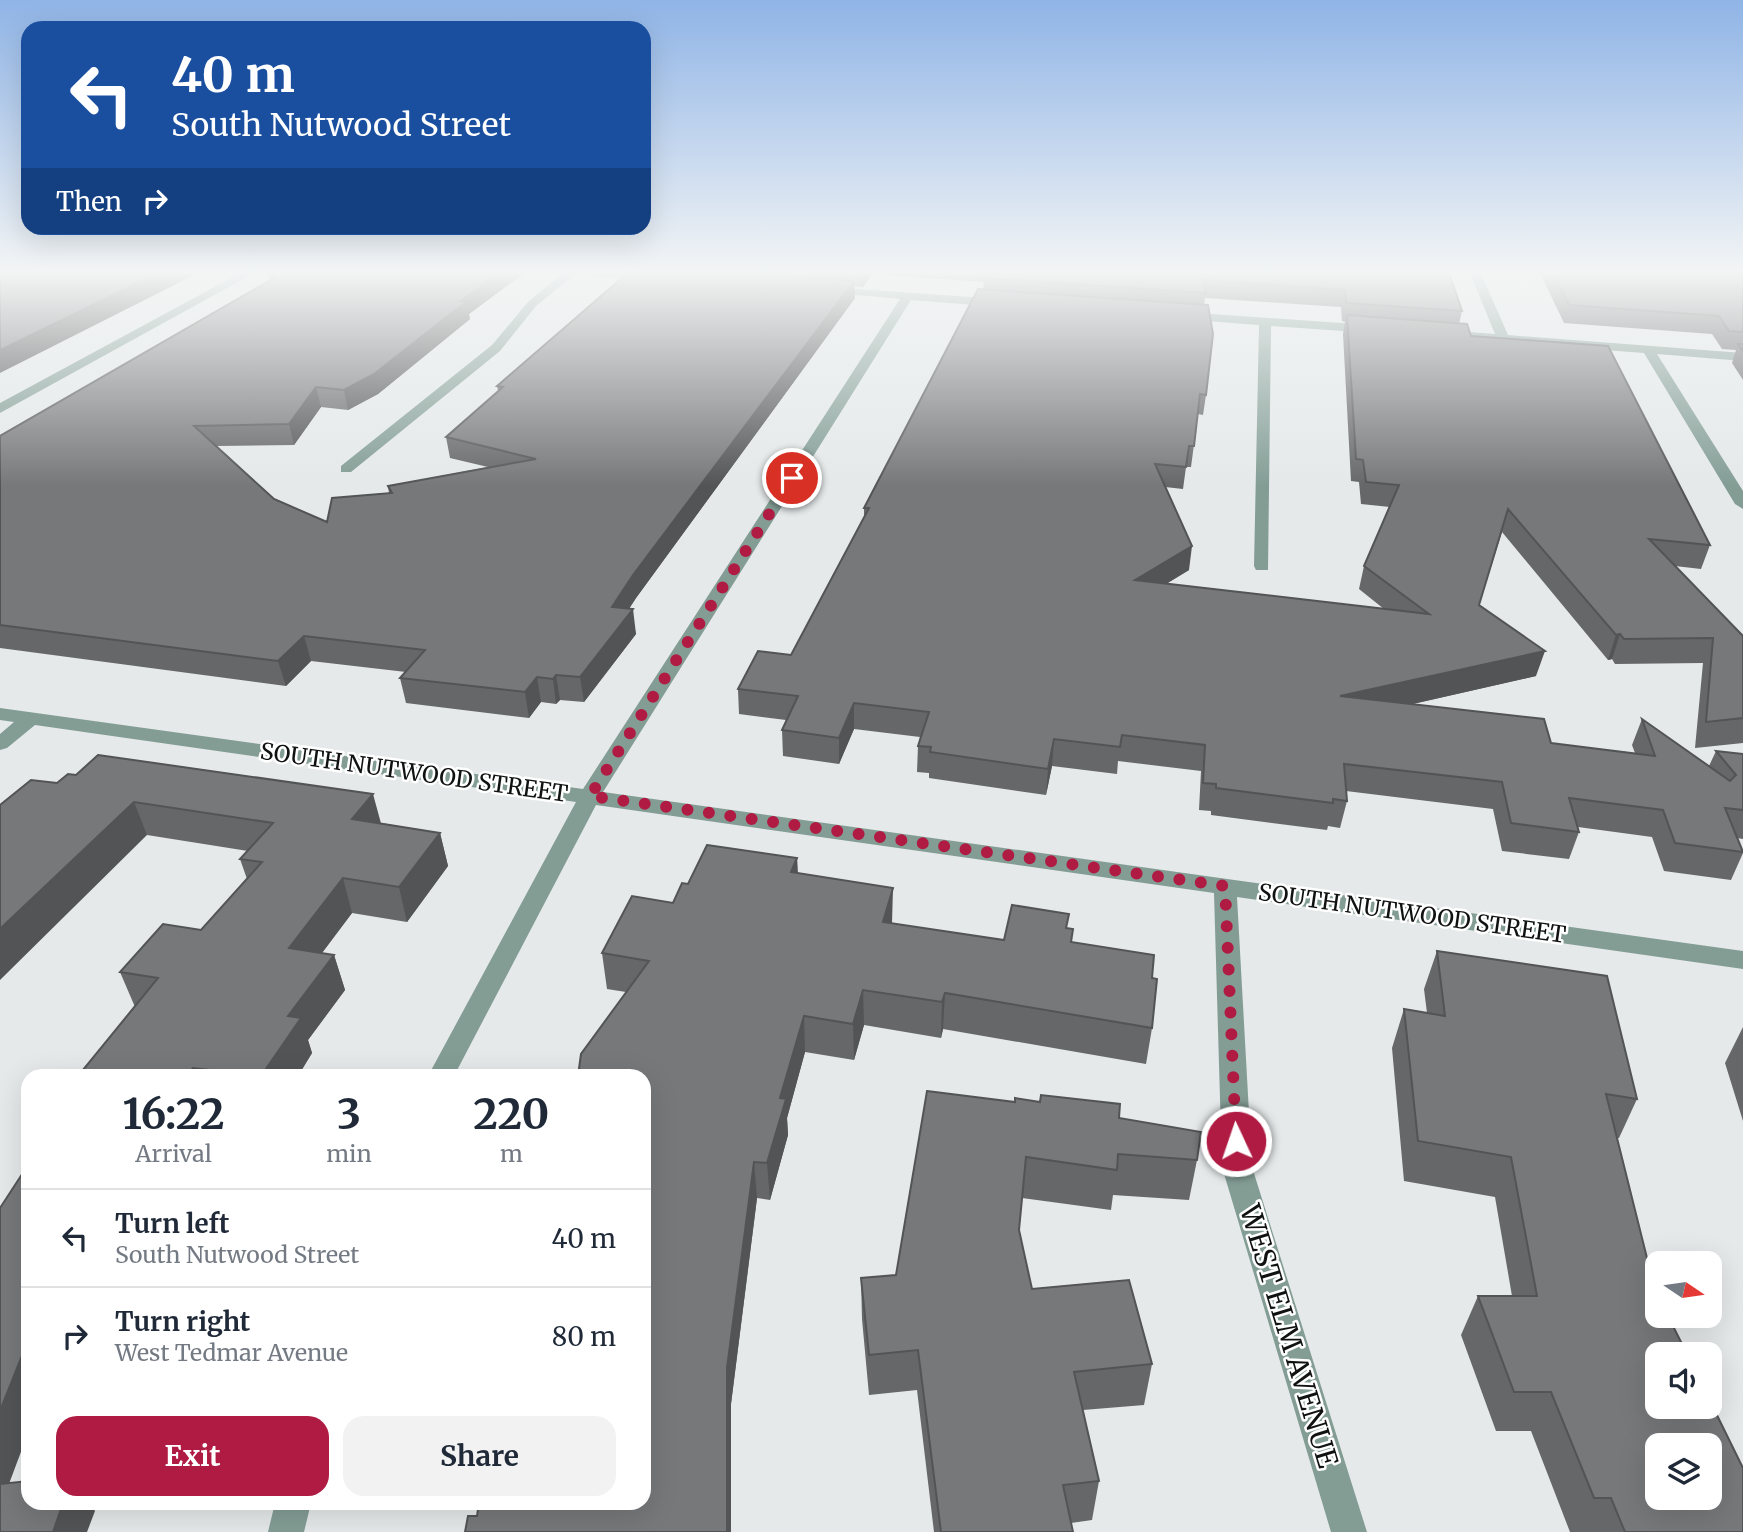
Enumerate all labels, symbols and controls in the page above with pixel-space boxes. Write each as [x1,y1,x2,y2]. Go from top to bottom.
text: 40 m [171,44,295,105]
icon: left [56,49,147,140]
text: South Nutwood Street [171,105,511,145]
icon: right [136,182,174,220]
text: Then [56,185,122,218]
pin [762,448,822,508]
icon: arrive [773,459,811,497]
street label: SOUTH NUTWOOD STREET [258,736,570,808]
street label: SOUTH NUTWOOD STREET [1256,877,1568,949]
text: 16:22 [123,1088,225,1140]
text: 3 [337,1088,361,1140]
text: 220 [473,1088,549,1140]
position arrow [1199,1104,1273,1178]
text: Arrival [135,1139,212,1168]
text: min [326,1139,372,1168]
text: m [500,1139,523,1168]
street label: WEST ELM AVENUE [1232,1199,1346,1472]
text: Turn left [115,1207,229,1240]
icon: left [56,1219,94,1257]
text: 40 m [552,1222,616,1255]
text: South Nutwood Street [115,1240,359,1269]
north arrow [1645,1251,1722,1328]
map controls [1645,1251,1722,1510]
text: Turn right [115,1305,250,1338]
icon: right [56,1317,94,1355]
text: 80 m [552,1320,616,1353]
text: West Tedmar Avenue [115,1338,348,1367]
button: sound [1645,1342,1722,1419]
button: Exit [56,1416,329,1496]
button: Share [343,1416,616,1496]
button: layers [1645,1433,1722,1510]

